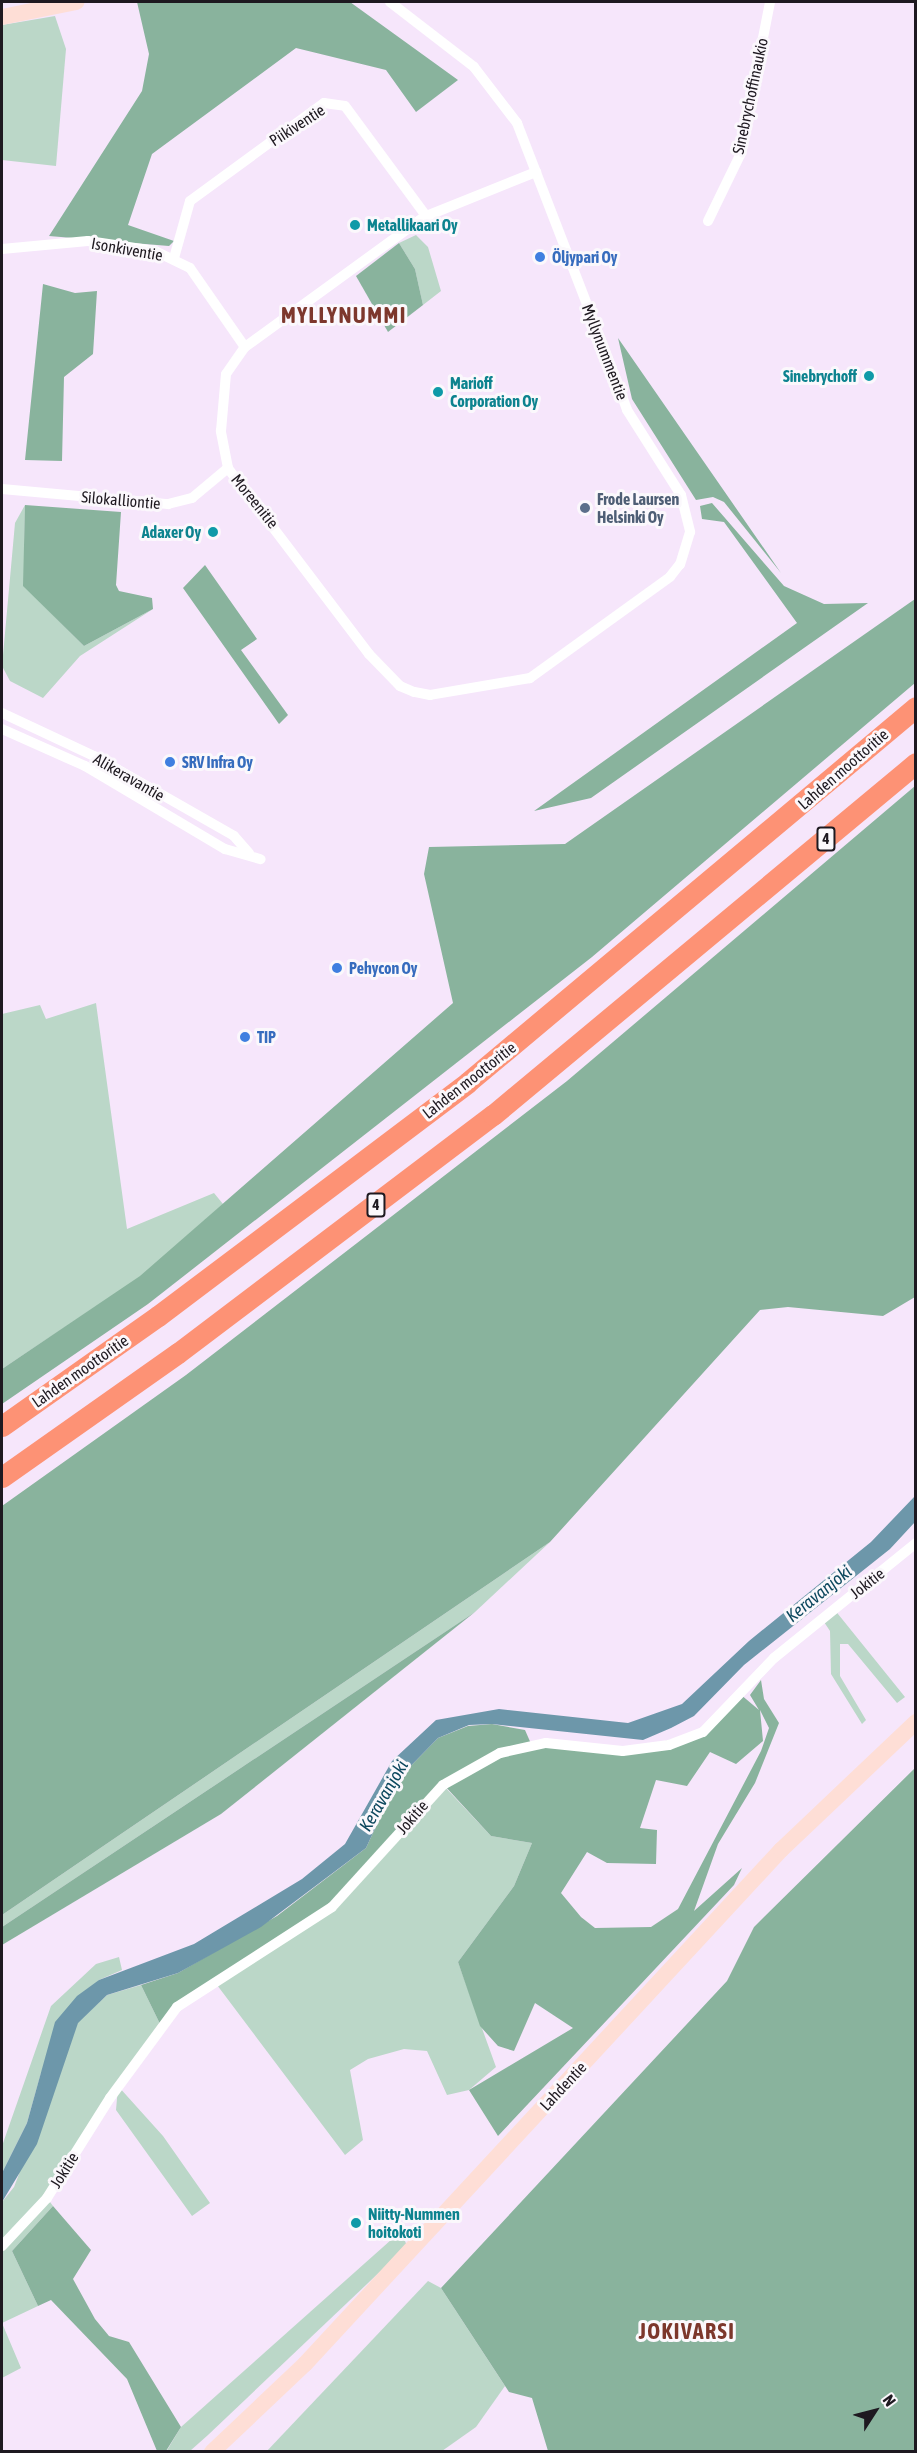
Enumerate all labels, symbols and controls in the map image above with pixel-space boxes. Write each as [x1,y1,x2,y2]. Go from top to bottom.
street label: Sinebrychoffinaukio [728,36,772,156]
street label: Piikiventie [266,100,328,150]
place label: Metallikaari Oy [367,215,458,235]
marker: Metallikaari Oy [348,218,362,232]
street label: Isonkiventie [90,233,164,265]
place label: Öljypari Oy [552,247,617,267]
marker: Öljypari Oy [533,250,547,264]
street label: Myllynummentie [578,301,632,403]
district label: MYLLYNUMMI [281,303,407,329]
place label: Sinebrychoff [783,366,857,386]
marker: Sinebrychoff [862,369,876,383]
place label: Marioff Corporation Oy [450,373,538,411]
marker: Marioff Corporation Oy [431,385,445,399]
street label: Moreenitie [227,470,283,532]
street label: Silokalliontie [81,487,161,513]
place label: Frode Laursen Helsinki Oy [597,489,679,527]
marker: Frode Laursen Helsinki Oy [578,501,592,515]
place label: Adaxer Oy [142,522,201,542]
marker: Adaxer Oy [206,525,220,539]
street label: Lahden moottoritie [794,725,892,813]
street label: Alikeravantie [90,749,168,805]
place label: SRV Infra Oy [182,752,253,772]
marker: SRV Infra Oy [163,755,177,769]
road number: 4 [816,827,836,851]
place label: Pehycon Oy [349,958,417,978]
marker: Pehycon Oy [330,961,344,975]
place label: TIP [257,1027,276,1047]
marker: TIP [238,1030,252,1044]
street label: Lahden moottoritie [418,1038,520,1122]
road number: 4 [366,1193,386,1217]
street label: Lahden moottoritie [28,1331,132,1411]
water label: Keravanjoki [782,1561,856,1627]
street label: Jokitie [846,1564,888,1602]
water label: Keravanjoki [355,1757,413,1835]
street label: Jokitie [392,1796,432,1838]
street label: Lahdentie [536,2058,590,2114]
street label: Jokitie [46,2149,82,2191]
place label: Niitty-Nummen hoitokoti [368,2204,460,2242]
marker: Niitty-Nummen hoitokoti [349,2216,363,2230]
district label: JOKIVARSI [639,2319,735,2345]
north arrow [845,2381,905,2441]
text: N [879,2391,900,2410]

